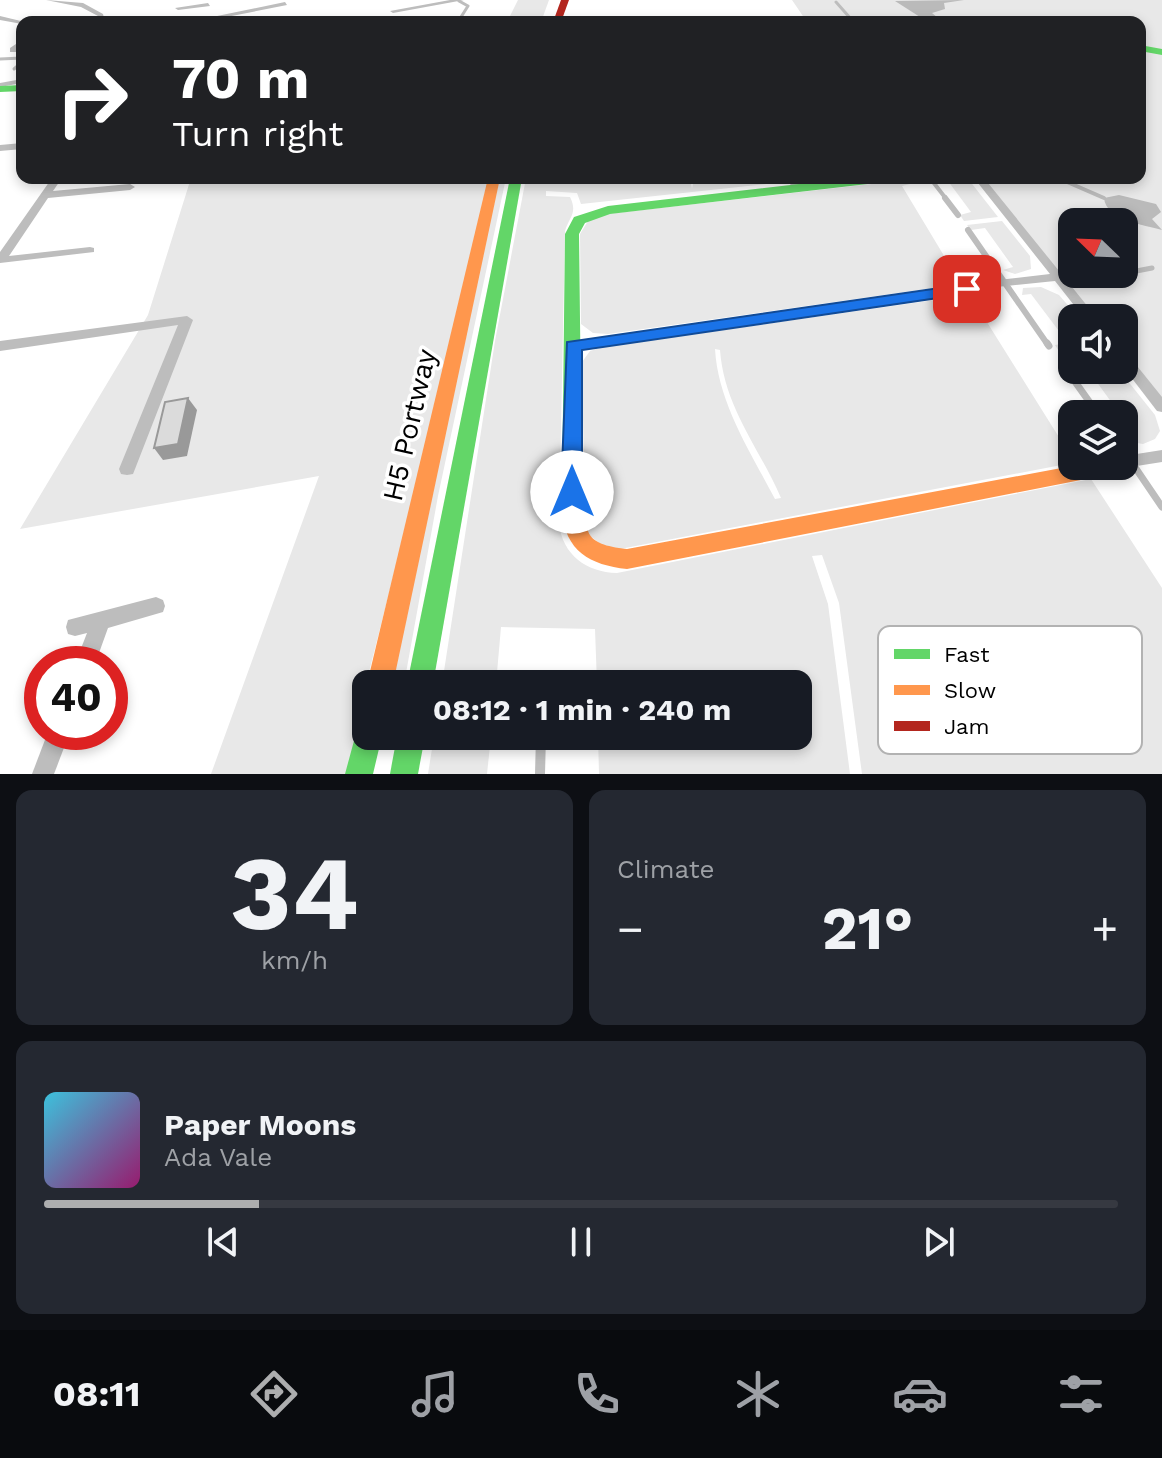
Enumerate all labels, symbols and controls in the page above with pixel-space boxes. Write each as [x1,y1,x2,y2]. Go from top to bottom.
text: 70 m [172,46,309,112]
icon: right [40,48,144,152]
text: Turn right [172,113,343,155]
north arrow [1058,208,1138,288]
map controls [1058,208,1138,480]
pin [933,255,1001,323]
icon: arrive [945,267,989,311]
button: sound [1058,304,1138,384]
street label: H5 Portway [376,345,443,504]
button: layers [1058,400,1138,480]
position arrow [530,450,614,534]
legend [878,626,1142,754]
text: Fast [944,642,990,667]
speed limit sign: 40 [24,646,128,750]
text: Slow [944,678,996,703]
text: 08:12 · 1 min · 240 m [433,692,731,727]
text: Jam [944,714,989,739]
text: 34 [230,832,359,954]
text: Climate [617,854,715,884]
text: 21° [822,893,913,964]
text: − [617,903,644,955]
text: + [1091,903,1118,955]
text: km/h [261,945,328,975]
text: Paper Moons [164,1107,356,1142]
text: Ada Vale [164,1142,272,1172]
icon: previous [201,1220,245,1264]
icon: pause [559,1220,603,1264]
icon: next [917,1220,961,1264]
icon: directions [246,1366,302,1422]
icon: music [407,1366,463,1422]
icon: phone [569,1366,625,1422]
icon: climate [730,1366,786,1422]
icon: car [892,1366,948,1422]
icon: filters [1053,1366,1109,1422]
text: 08:11 [53,1373,140,1415]

